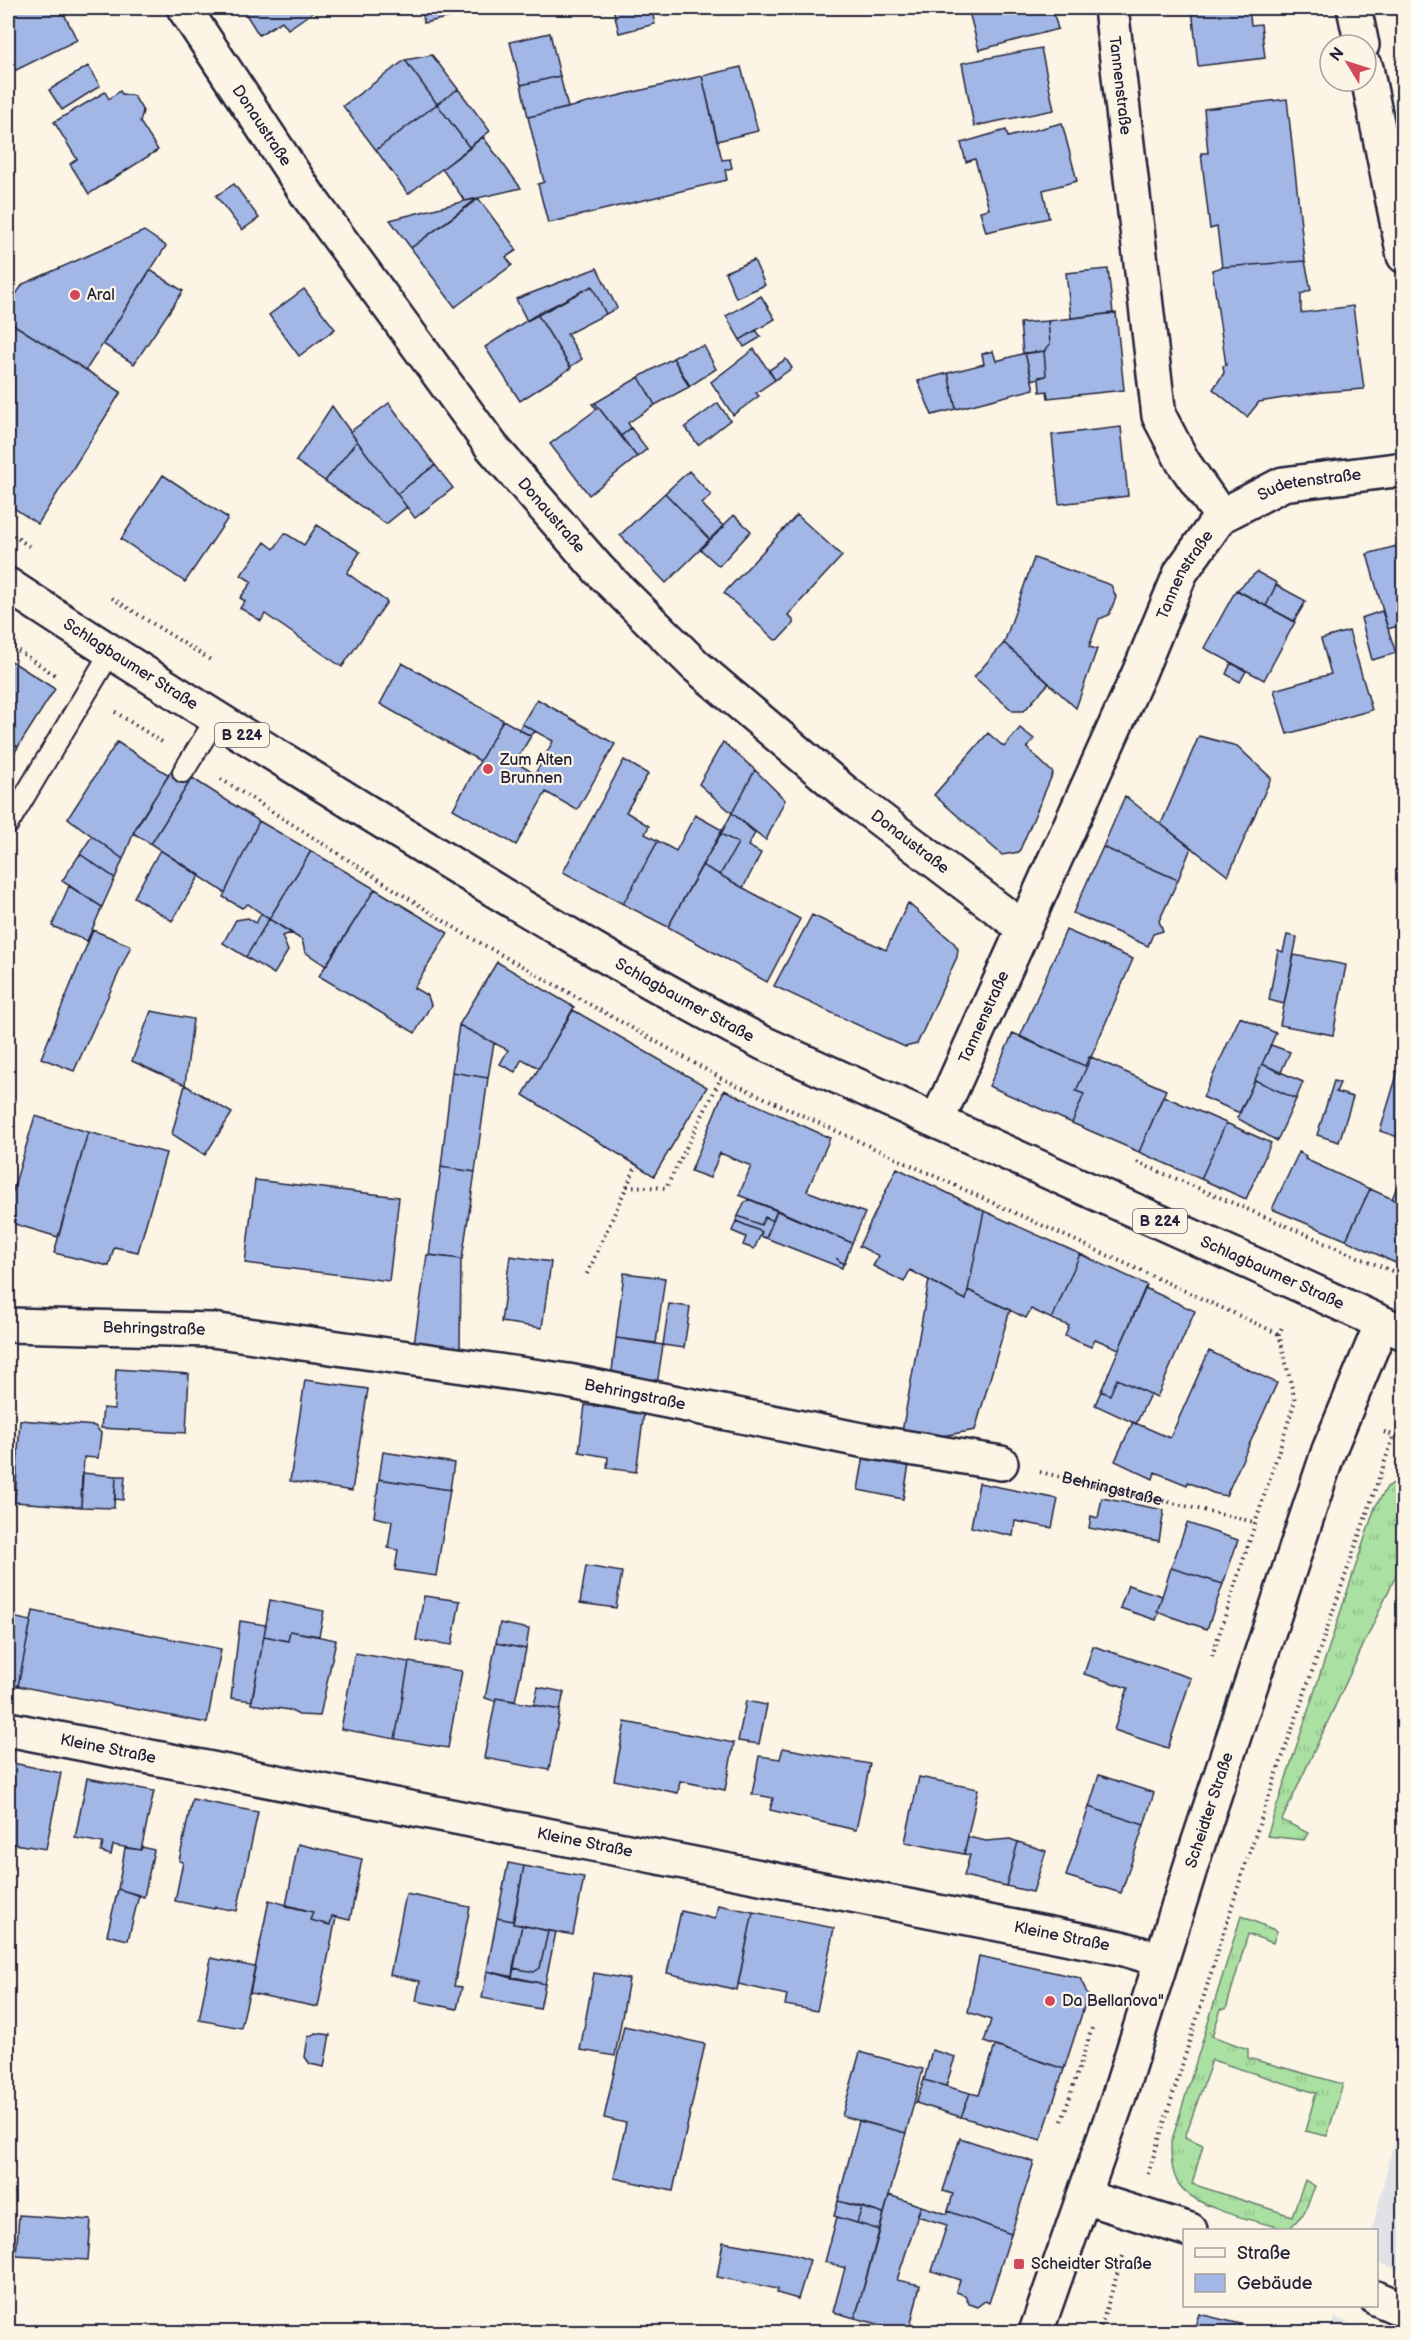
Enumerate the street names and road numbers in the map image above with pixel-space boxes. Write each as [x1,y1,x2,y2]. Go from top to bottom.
street label: Tannenstraße [1105,35,1135,136]
street label: Donaustraße [228,81,296,170]
street label: Sudetenstraße [1254,465,1363,505]
street label: Donaustraße [514,474,590,557]
street label: Tannenstraße [1153,526,1217,622]
street label: Schlagbaumer Straße [60,614,202,714]
road number: B 224 [215,723,269,747]
street label: Donaustraße [867,806,953,878]
street label: Schlagbaumer Straße [612,954,758,1046]
street label: Tannenstraße [955,967,1013,1066]
road number: B 224 [1133,1209,1187,1233]
street label: Schlagbaumer Straße [1197,1232,1348,1314]
street label: Behringstraße [102,1318,206,1339]
street label: Behringstraße [583,1375,688,1414]
street label: Behringstraße [1060,1468,1165,1510]
street label: Kleine Straße [59,1730,158,1767]
street label: Scheidter Straße [1181,1749,1237,1870]
street label: Kleine Straße [535,1824,635,1861]
street label: Kleine Straße [1012,1918,1112,1955]

